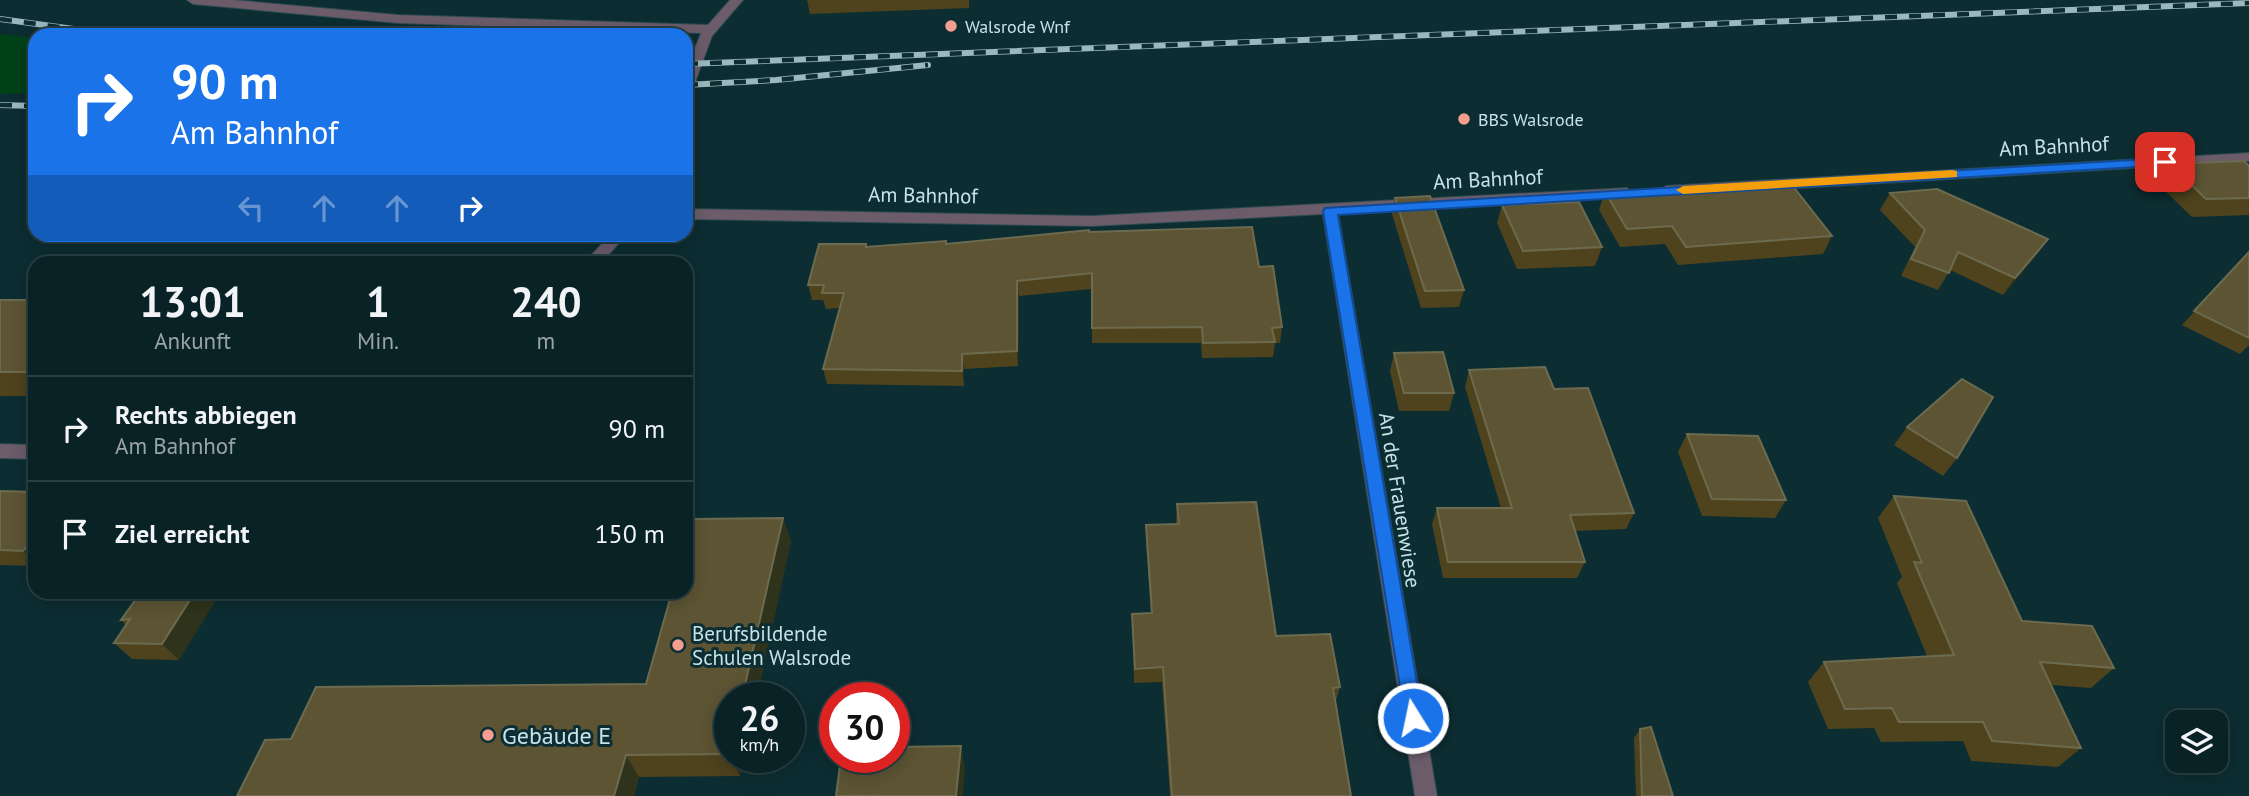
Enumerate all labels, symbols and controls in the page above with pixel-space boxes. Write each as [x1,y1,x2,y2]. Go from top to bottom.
place label: Walsrode Wnf [965,15,1071,38]
marker: Walsrode Wnf [943,18,959,34]
text: 90 m [171,49,278,113]
icon: right [56,56,147,147]
place label: BBS Walsrode [1478,108,1584,131]
text: Am Bahnhof [171,111,338,153]
marker: BBS Walsrode [1456,111,1472,127]
street label: Am Bahnhof [1998,130,2111,162]
pin [2135,132,2195,192]
icon: arrive [2146,143,2184,181]
street label: Am Bahnhof [1432,163,1545,195]
street label: Am Bahnhof [868,181,979,209]
icon: left [232,189,270,227]
icon: ahead [305,189,343,227]
icon: ahead [378,189,416,227]
icon: right [451,189,489,227]
text: 13:01 [139,274,246,329]
text: 1 [366,274,390,329]
text: 240 [510,274,582,329]
text: Ankunft [154,326,231,355]
text: Min. [357,326,399,355]
text: m [537,326,555,355]
text: Rechts abbiegen [115,398,297,431]
icon: right [56,410,94,448]
street label: An der Frauenwiese [1373,410,1427,590]
text: 90 m [609,412,665,445]
text: Am Bahnhof [115,431,235,460]
icon: arrive [56,515,94,553]
text: Ziel erreicht [115,517,250,550]
text: 150 m [594,517,665,550]
place label: Berufsbildende Schulen Walsrode [692,620,851,671]
marker: Berufsbildende Schulen Walsrode [670,637,686,653]
position arrow [1376,681,1450,755]
speed limit sign: 30 [819,682,910,773]
text: 26 [740,695,779,741]
map controls [2165,710,2228,773]
button: layers [2165,710,2228,773]
place label: Gebäude E [502,720,611,751]
marker: Gebäude E [480,727,496,743]
text: km/h [740,733,779,756]

